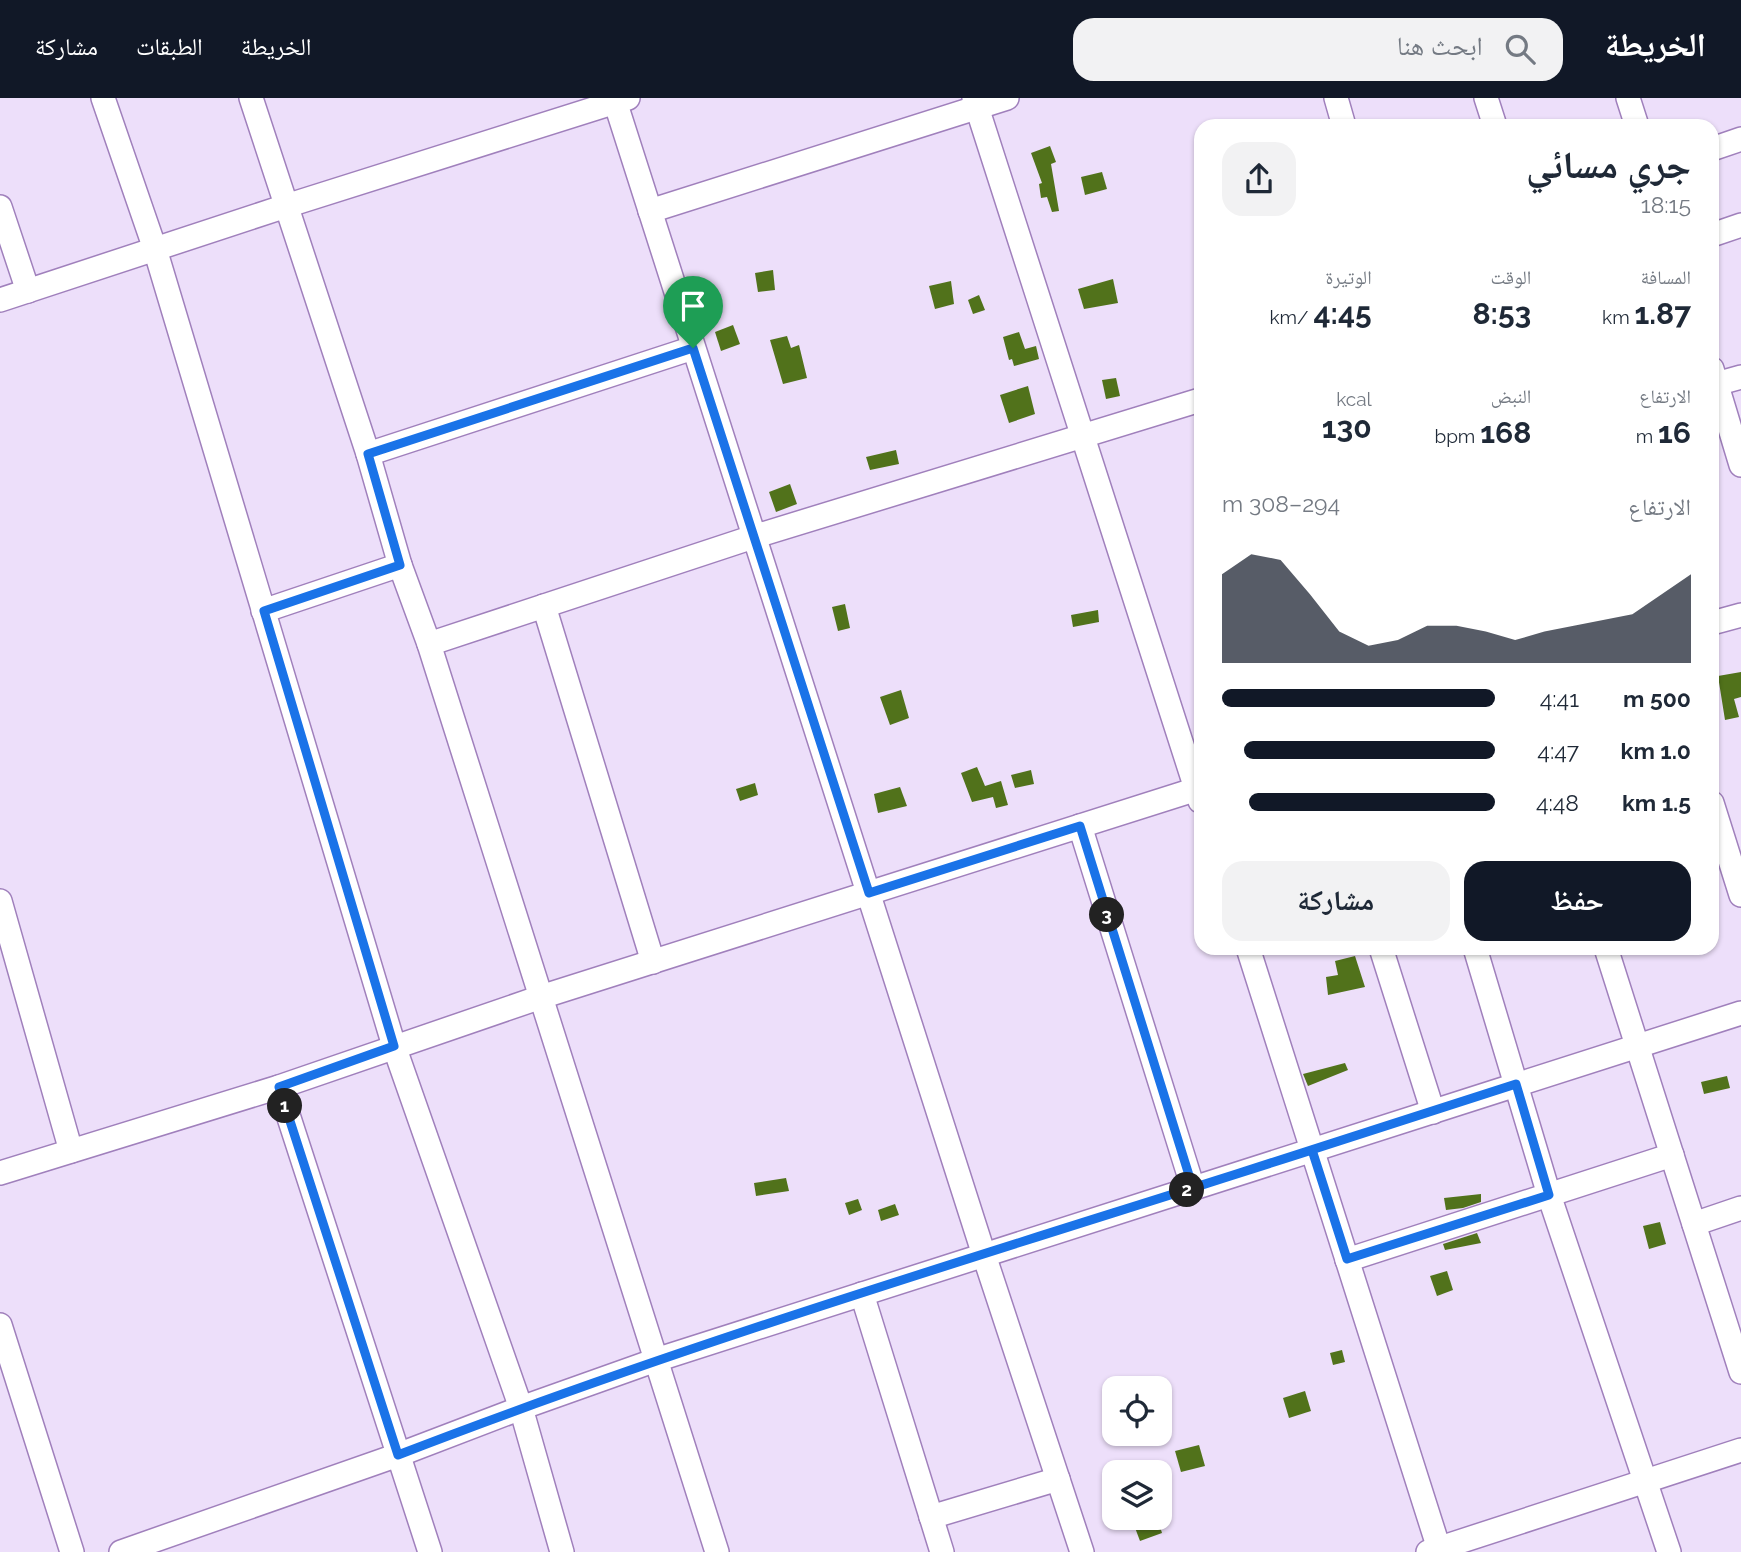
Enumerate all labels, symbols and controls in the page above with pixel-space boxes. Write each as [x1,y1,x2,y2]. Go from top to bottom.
search box [1073,18,1563,81]
text: الخريطة [1605,25,1706,64]
icon: search [1501,30,1539,68]
text: ابحث هنا [1397,31,1483,61]
text: مشاركة [35,32,98,61]
text: الطبقات [136,32,203,61]
text: الخريطة [241,32,311,61]
button: share [1222,142,1296,216]
text: جري مسائي [1526,142,1691,187]
text: 18:15 [1641,191,1691,218]
text: الوتيرة [1325,266,1372,288]
text: الوقت [1490,266,1531,288]
text: المسافة [1641,266,1691,288]
pin [663,276,723,348]
icon: arrive [674,287,712,325]
text: 4:45 [1313,296,1372,331]
text: 8:53 [1472,296,1531,331]
text: 1.87 [1634,296,1691,331]
text: /km [1270,306,1313,328]
text: km [1602,306,1634,328]
text: النبض [1491,385,1531,407]
text: الارتفاع [1639,385,1691,407]
text: kcal [1336,388,1372,410]
text: 130 [1322,410,1372,445]
text: 168 [1480,415,1531,450]
text: 16 [1658,415,1691,450]
text: bpm [1434,425,1480,447]
text: m [1636,425,1658,447]
text: 294–308 m [1222,490,1340,517]
text: الارتفاع [1628,493,1691,520]
text: 4:41 [1540,685,1579,712]
text: 500 m [1623,685,1691,712]
text: 4:47 [1537,737,1579,764]
text: 1.0 km [1621,737,1691,764]
text: 4:48 [1536,789,1579,816]
text: 1.5 km [1622,789,1691,816]
button: مشاركة [1222,861,1450,941]
button: حفظ [1464,861,1691,941]
pin: 3 [1090,898,1124,932]
text: 3 [1101,903,1112,925]
pin: 1 [268,1088,302,1124]
text: 1 [280,1094,289,1116]
pin: 2 [1170,1172,1204,1208]
text: 2 [1181,1178,1192,1200]
map controls [1102,1376,1172,1530]
button: locate [1102,1376,1172,1446]
button: layers [1102,1460,1172,1530]

